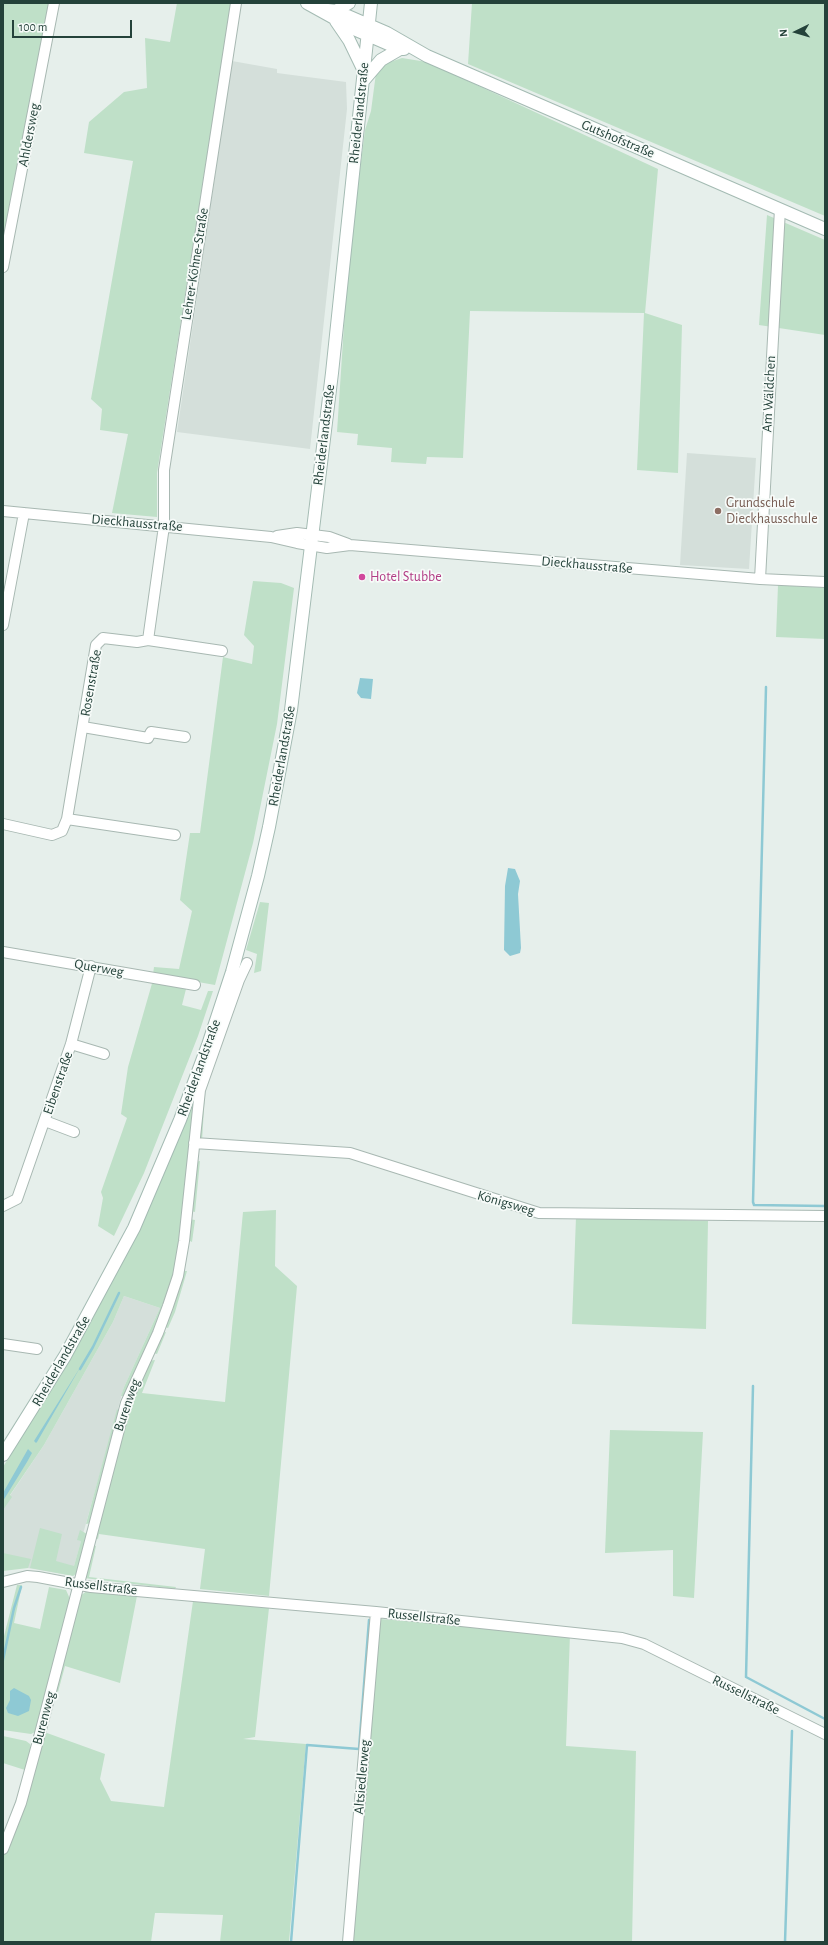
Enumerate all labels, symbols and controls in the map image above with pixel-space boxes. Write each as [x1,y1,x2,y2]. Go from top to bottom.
scale bar [14,12,134,38]
north arrow [776,12,816,52]
text: 100 m [19,21,47,33]
text: N [778,29,789,37]
street label: Rheiderlandstraße [345,61,373,165]
street label: Ahldersweg [15,102,43,168]
street label: Gutshofstraße [579,116,657,162]
street label: Lehrer-Köhne-Straße [178,207,212,321]
street label: Am Wäldchen [759,355,779,433]
street label: Rheiderlandstraße [309,383,339,487]
place label: Grundschule Dieckhausschule [726,495,818,528]
marker: Grundschule Dieckhausschule [713,506,723,516]
street label: Dieckhausstraße [91,511,183,535]
street label: Dieckhausstraße [541,553,633,577]
place label: Hotel Stubbe [370,569,442,585]
marker: Hotel Stubbe [357,572,367,582]
street label: Rosenstraße [77,648,105,718]
street label: Rheiderlandstraße [265,704,299,808]
street label: Querweg [73,955,125,981]
street label: Rheiderlandstraße [174,1017,224,1119]
street label: Eibenstraße [39,1049,77,1117]
street label: Königsweg [475,1187,537,1219]
street label: Rheiderlandstraße [28,1313,94,1409]
street label: Burenweg [110,1376,144,1434]
street label: Russellstraße [64,1573,138,1599]
street label: Russellstraße [387,1605,461,1629]
street label: Russellstraße [709,1671,783,1719]
street label: Burenweg [29,1689,59,1747]
street label: Altsiedlerweg [350,1739,374,1815]

